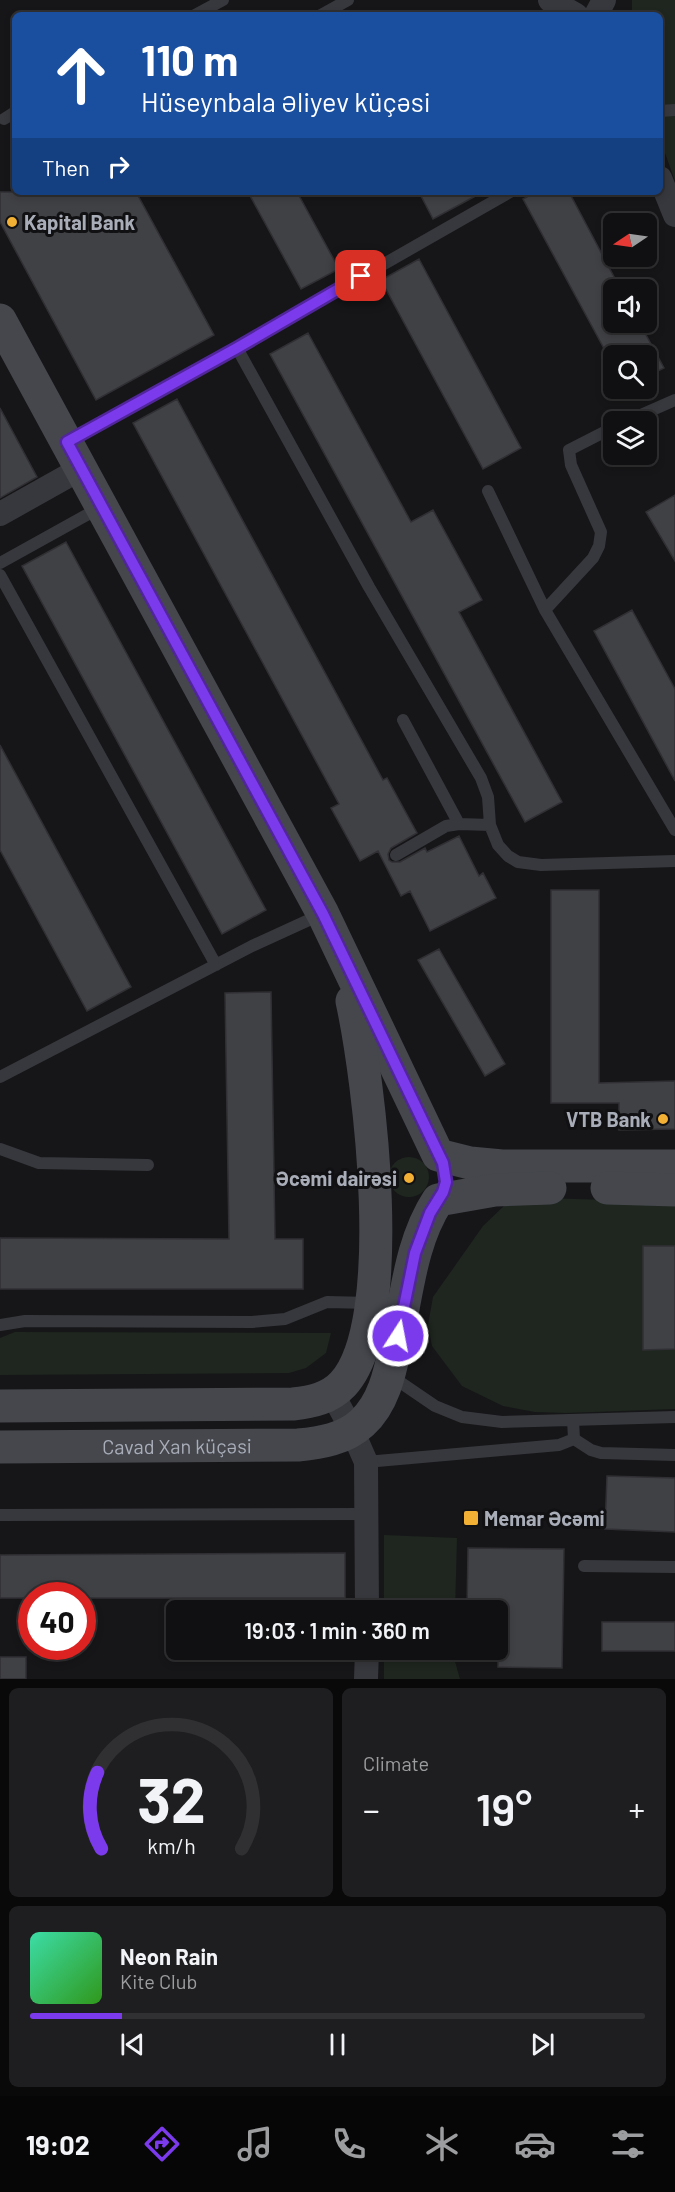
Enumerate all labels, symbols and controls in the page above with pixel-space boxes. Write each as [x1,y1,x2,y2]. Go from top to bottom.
text: 110 m [141,34,238,84]
icon: ahead [42,36,120,114]
text: Hüseynbala Əliyev küçəsi [141,85,431,117]
icon: right [102,150,135,183]
text: Then [42,154,90,180]
place label: Kapital Bank [24,210,135,234]
north arrow [603,213,657,267]
map controls [603,213,657,465]
marker: Kapital Bank [5,215,19,229]
pin [335,250,386,301]
icon: arrive [344,259,377,292]
button: sound [603,279,657,333]
button: search [603,345,657,399]
button: layers [603,411,657,465]
place label: VTB Bank [566,1107,651,1131]
marker: VTB Bank [656,1112,670,1126]
place label: Əcəmi dairəsi [276,1166,397,1190]
marker: Əcəmi dairəsi [402,1171,416,1185]
position arrow [366,1304,430,1368]
street label: Cavad Xan küçəsi [102,1433,252,1458]
place label: Memar Əcəmi [484,1506,605,1530]
marker: Memar Əcəmi [462,1509,480,1527]
speed limit sign: 40 [18,1582,96,1660]
text: 19:03 · 1 min · 360 m [244,1617,430,1643]
text: Climate [363,1751,429,1775]
text: 32 [137,1761,205,1835]
text: 19° [476,1781,532,1835]
text: − [363,1789,380,1829]
text: + [629,1789,645,1829]
text: km/h [147,1834,195,1859]
text: Neon Rain [120,1943,218,1969]
text: Kite Club [120,1969,197,1993]
icon: previous [116,2028,149,2061]
icon: pause [321,2028,354,2061]
icon: next [526,2028,559,2061]
icon: directions [141,2123,183,2165]
icon: music [234,2123,276,2165]
icon: phone [328,2123,370,2165]
icon: climate [421,2123,463,2165]
icon: car [514,2123,556,2165]
icon: filters [607,2123,649,2165]
text: 19:02 [26,2128,90,2160]

